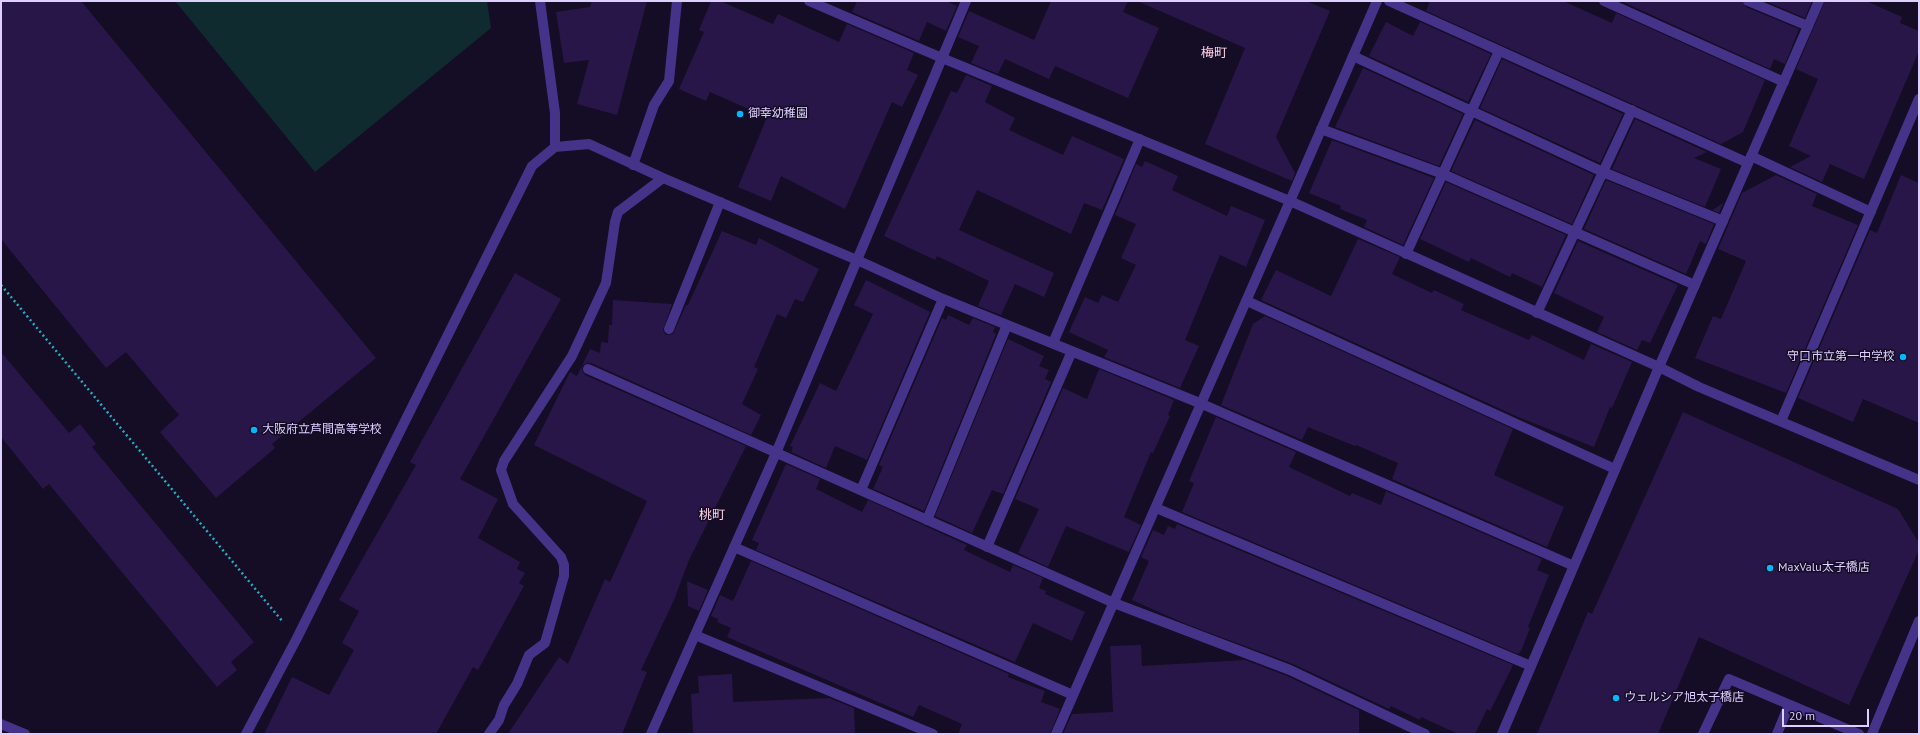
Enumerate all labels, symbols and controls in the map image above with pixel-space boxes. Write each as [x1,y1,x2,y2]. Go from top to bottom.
district label: 梅町 [1201,45,1227,61]
place label: 御幸幼稚園 [748,107,808,121]
marker: 御幸幼稚園 [735,109,745,119]
place label: 守口市立第一中学校 [1787,350,1895,364]
marker: 守口市立第一中学校 [1898,352,1908,362]
place label: 大阪府立芦間高等学校 [262,423,382,437]
marker: 大阪府立芦間高等学校 [249,425,259,435]
district label: 桃町 [699,507,725,523]
place label: MaxValu太子橋店 [1778,561,1870,575]
marker: MaxValu太子橋店 [1765,563,1775,573]
place label: ウェルシア旭太子橋店 [1624,691,1744,705]
marker: ウェルシア旭太子橋店 [1611,693,1621,703]
scale bar [1784,701,1871,727]
text: 20 m [1789,708,1815,723]

